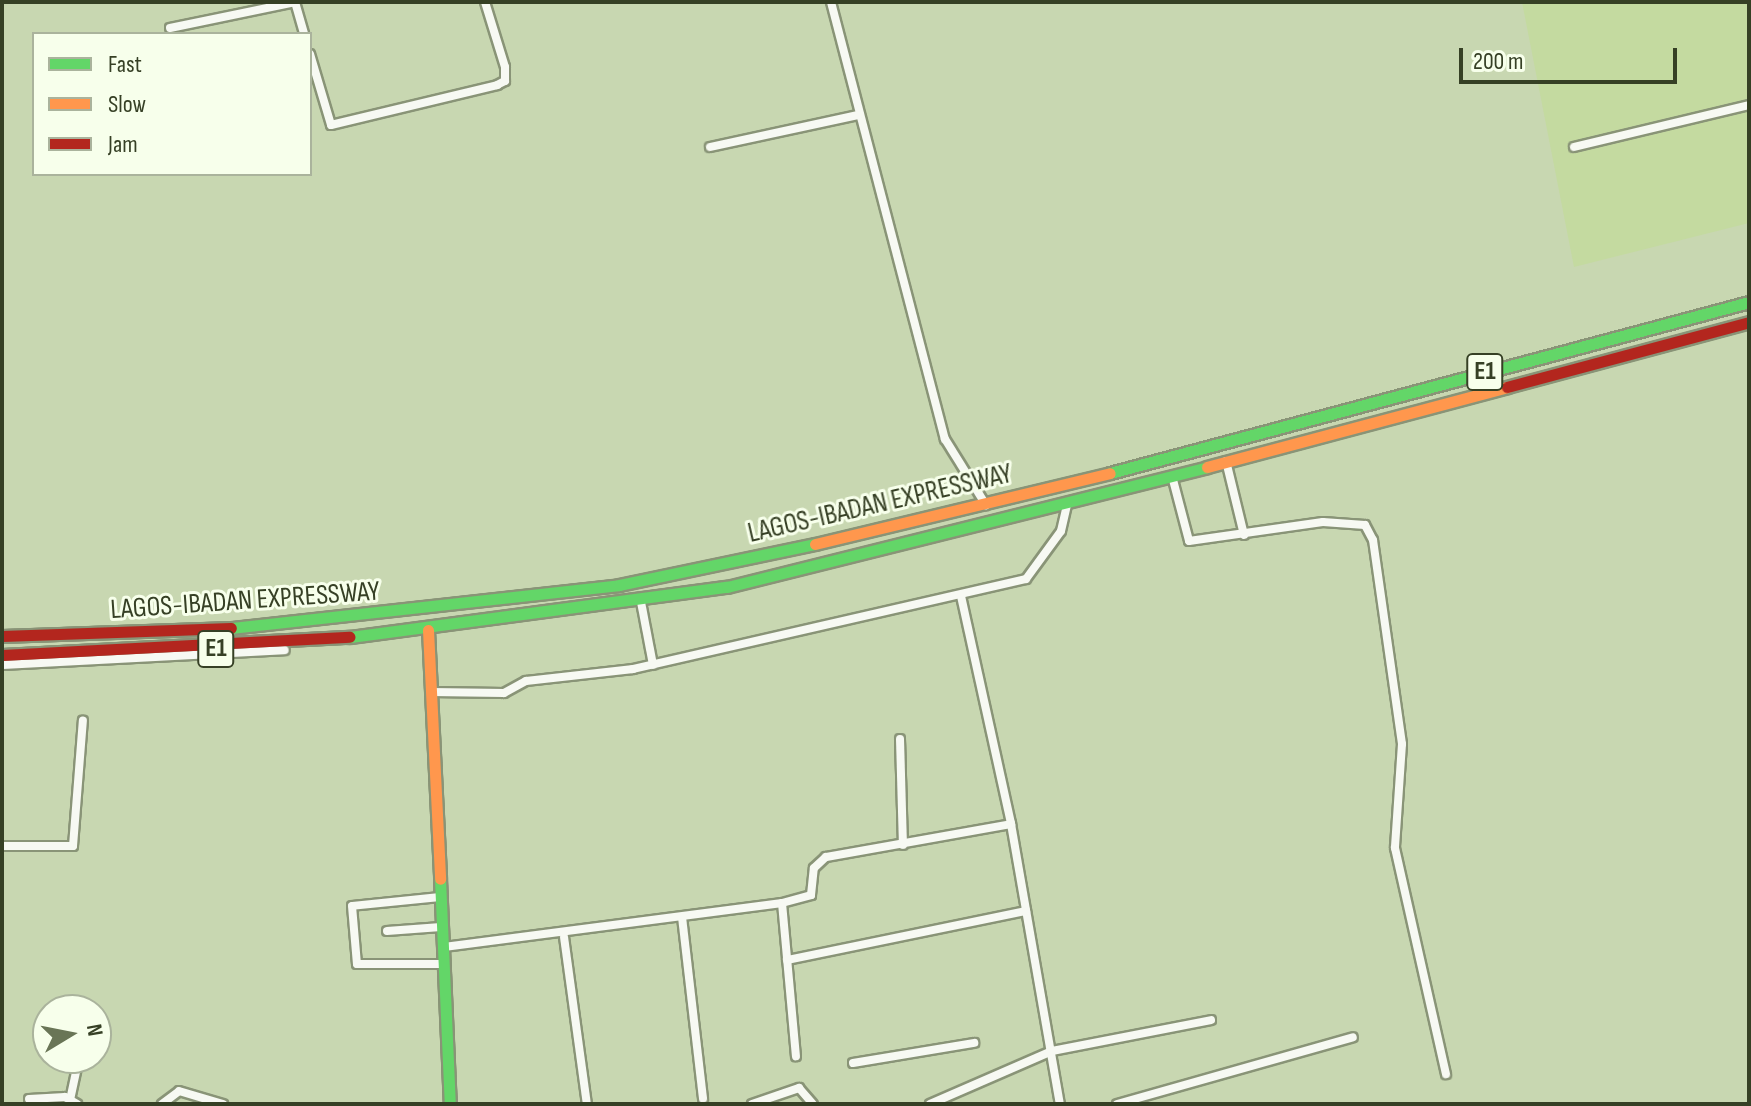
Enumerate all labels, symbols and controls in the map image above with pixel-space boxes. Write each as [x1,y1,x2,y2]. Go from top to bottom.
legend [32,32,312,176]
scale bar [1463,32,1681,82]
text: 200 m [1473,47,1524,76]
text: Fast [108,50,142,79]
text: Slow [108,90,146,119]
text: Jam [108,130,138,159]
road number: E1 [1465,350,1505,394]
street label: LAGOS-IBADAN EXPRESSWAY [745,457,1015,551]
street label: LAGOS-IBADAN EXPRESSWAY [109,575,381,627]
road number: E1 [196,627,236,671]
north arrow [32,994,112,1074]
text: N [80,1022,108,1038]

